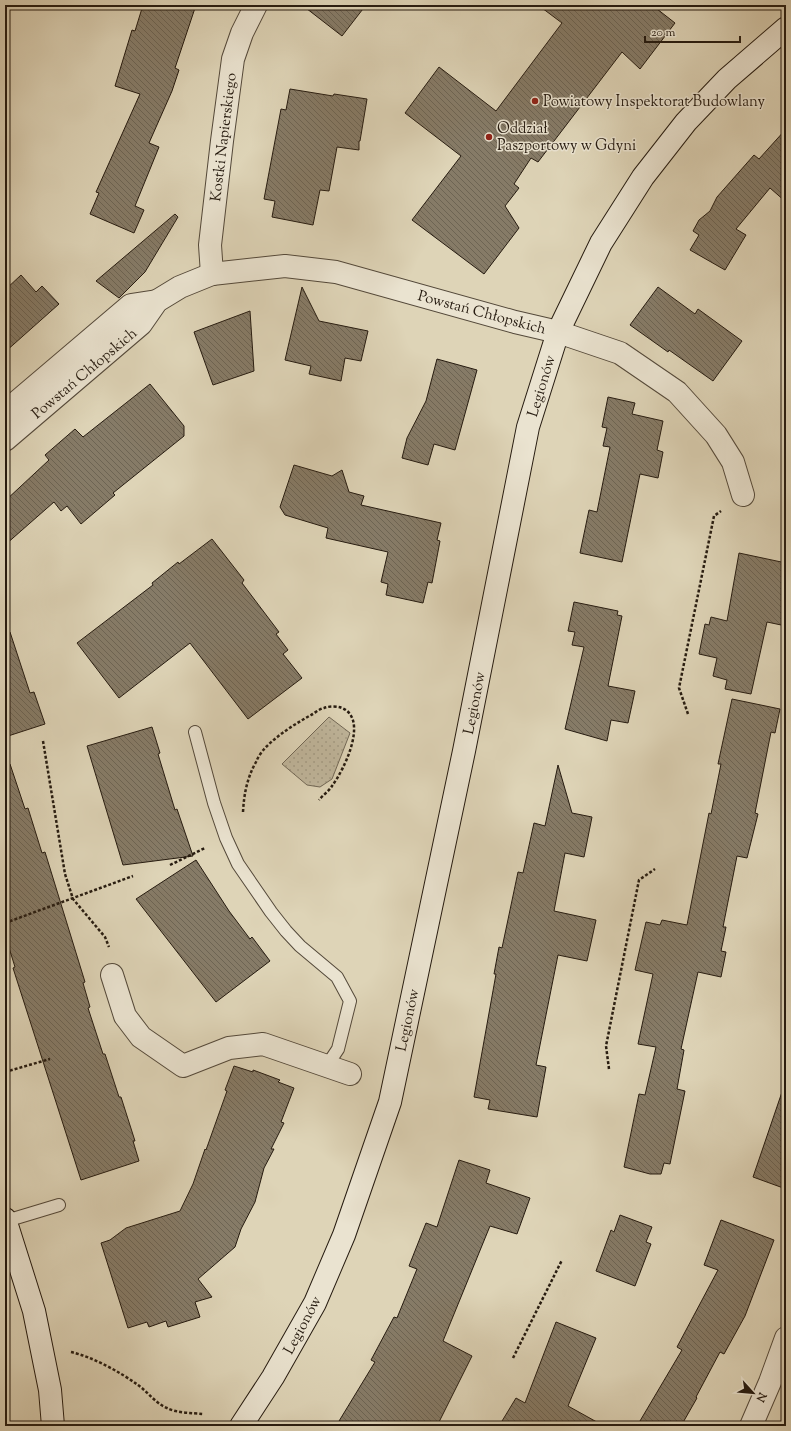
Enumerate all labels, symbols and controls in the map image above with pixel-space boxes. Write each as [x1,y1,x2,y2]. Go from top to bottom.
scale bar [645,18,740,44]
text: 20 m [651,24,676,42]
street label: Kostki Napierskiego [206,72,243,203]
place label: Powiatowy Inspektorat Budowlany [543,92,765,113]
marker: Powiatowy Inspektorat Budowlany [530,96,540,106]
place label: Oddział Paszportowy w Gdyni [497,119,636,157]
marker: Oddział Paszportowy w Gdyni [484,132,494,142]
street label: Powstań Chłopskich [415,286,548,341]
street label: Powstań Chłopskich [28,324,142,425]
street label: Legionów [523,353,562,420]
street label: Legionów [459,670,492,736]
street label: Legionów [392,987,425,1054]
street label: Legionów [279,1293,327,1359]
north arrow [733,1373,773,1413]
text: N [752,1389,771,1405]

